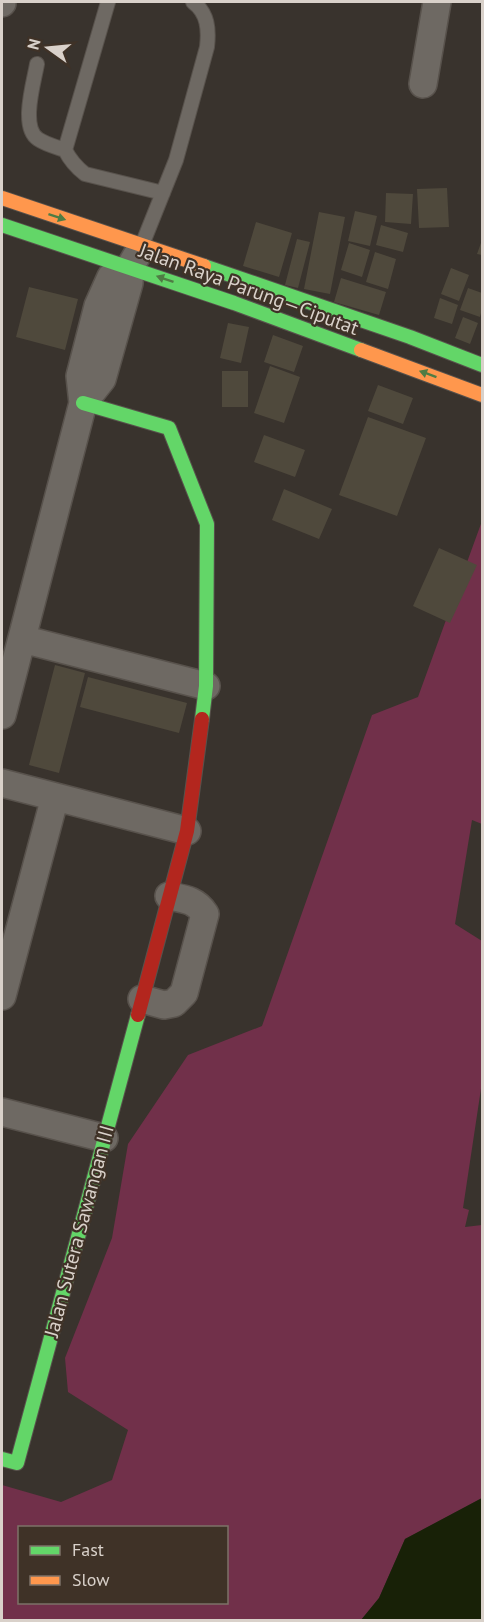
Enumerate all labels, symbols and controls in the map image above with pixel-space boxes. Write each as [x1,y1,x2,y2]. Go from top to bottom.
north arrow [18,18,78,78]
text: N [22,36,45,52]
one-way arrow [48,213,66,223]
street label: Jalan Raya Parung—Ciputat [135,237,363,341]
one-way arrow [156,274,174,284]
one-way arrow [419,369,437,379]
street label: Jalan Sutera Sawangan III [38,1122,120,1341]
legend [18,1526,228,1604]
text: Fast [72,1538,104,1561]
text: Slow [72,1568,110,1591]

